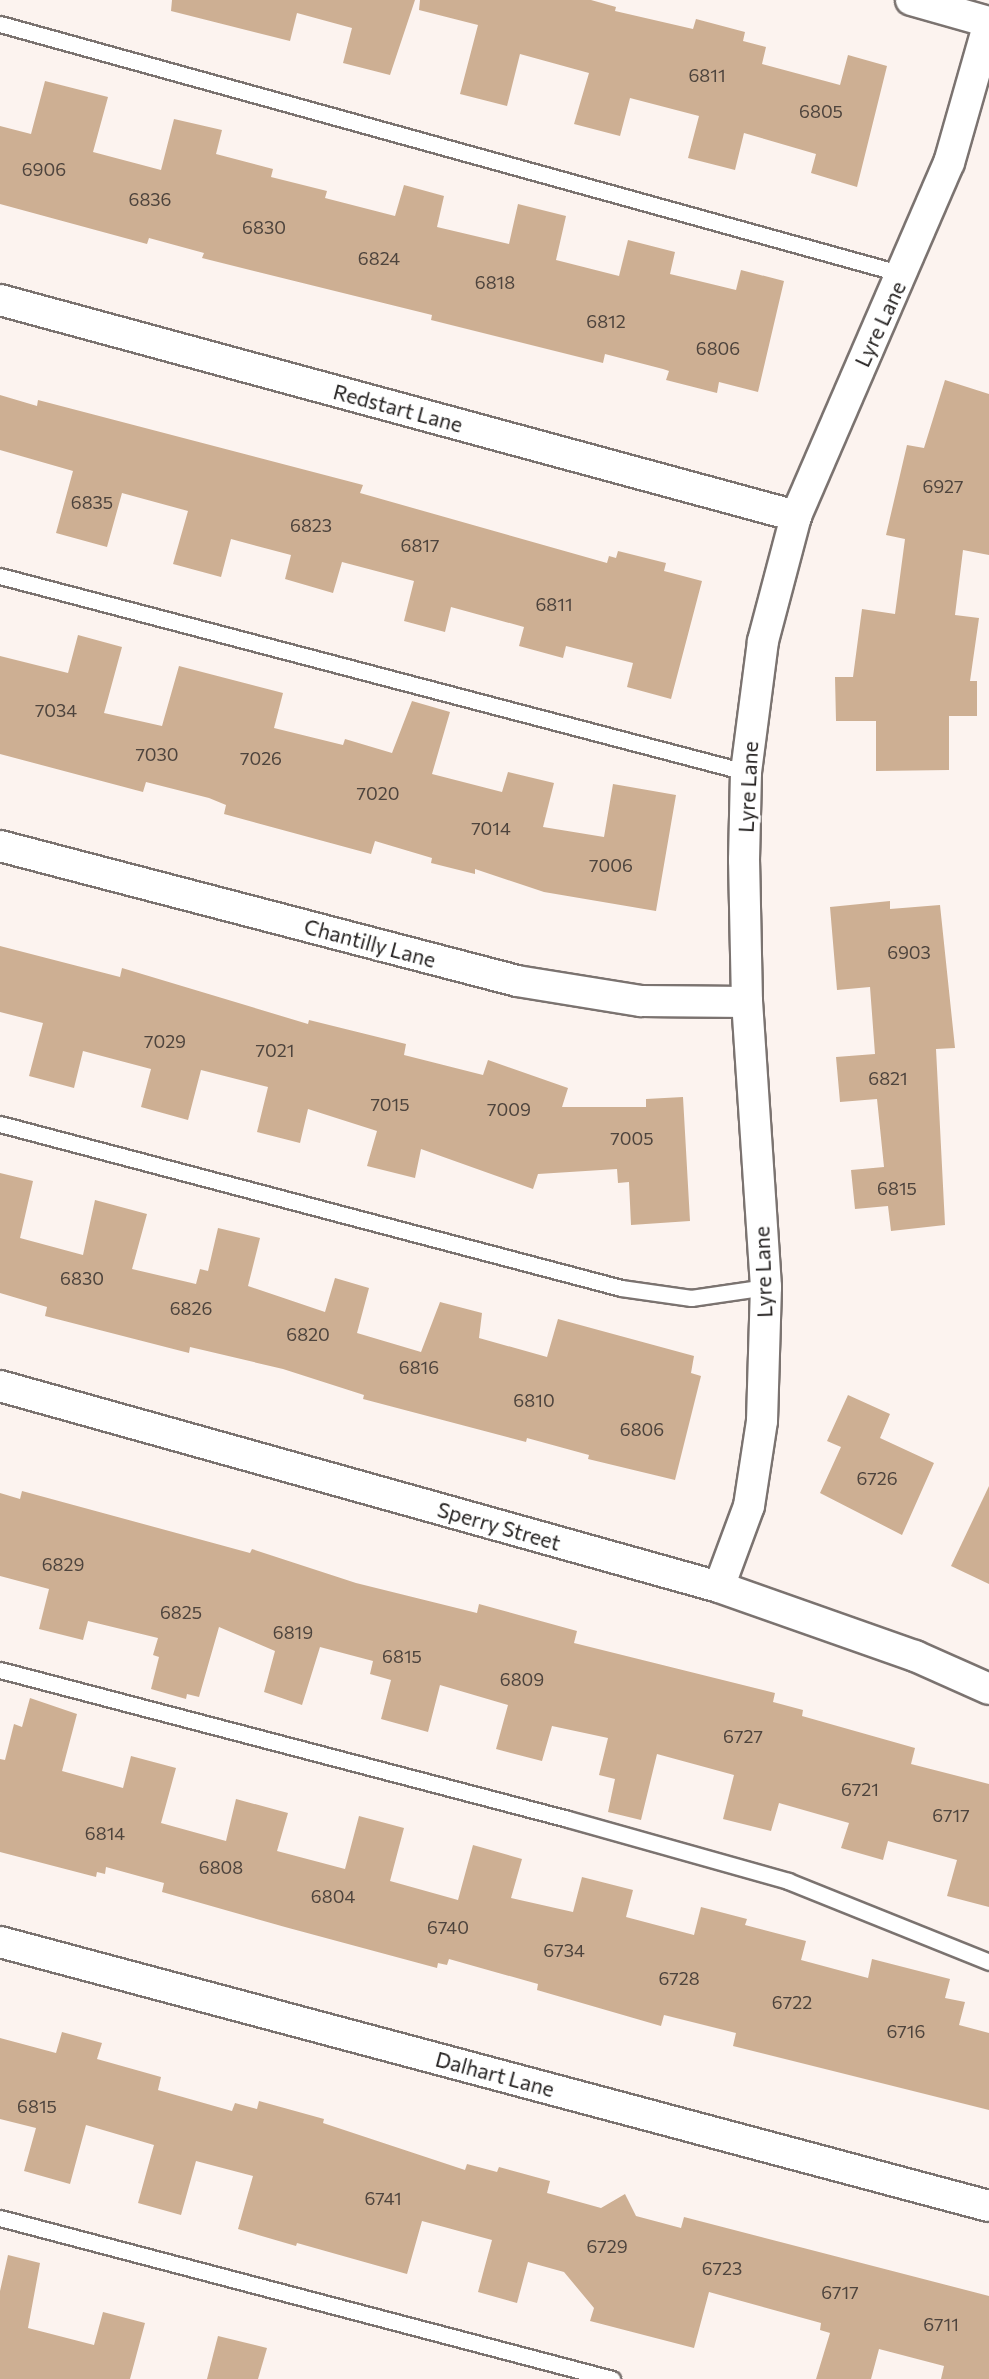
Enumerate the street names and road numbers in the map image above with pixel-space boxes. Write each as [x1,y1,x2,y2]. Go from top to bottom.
street label: Lyre Lane [849,277,911,371]
street label: Redstart Lane [331,379,465,437]
street label: Lyre Lane [733,741,763,833]
street label: Chantilly Lane [301,913,439,973]
street label: Lyre Lane [749,1226,777,1318]
street label: Sperry Street [435,1496,563,1556]
street label: Dalhart Lane [433,2046,557,2102]

